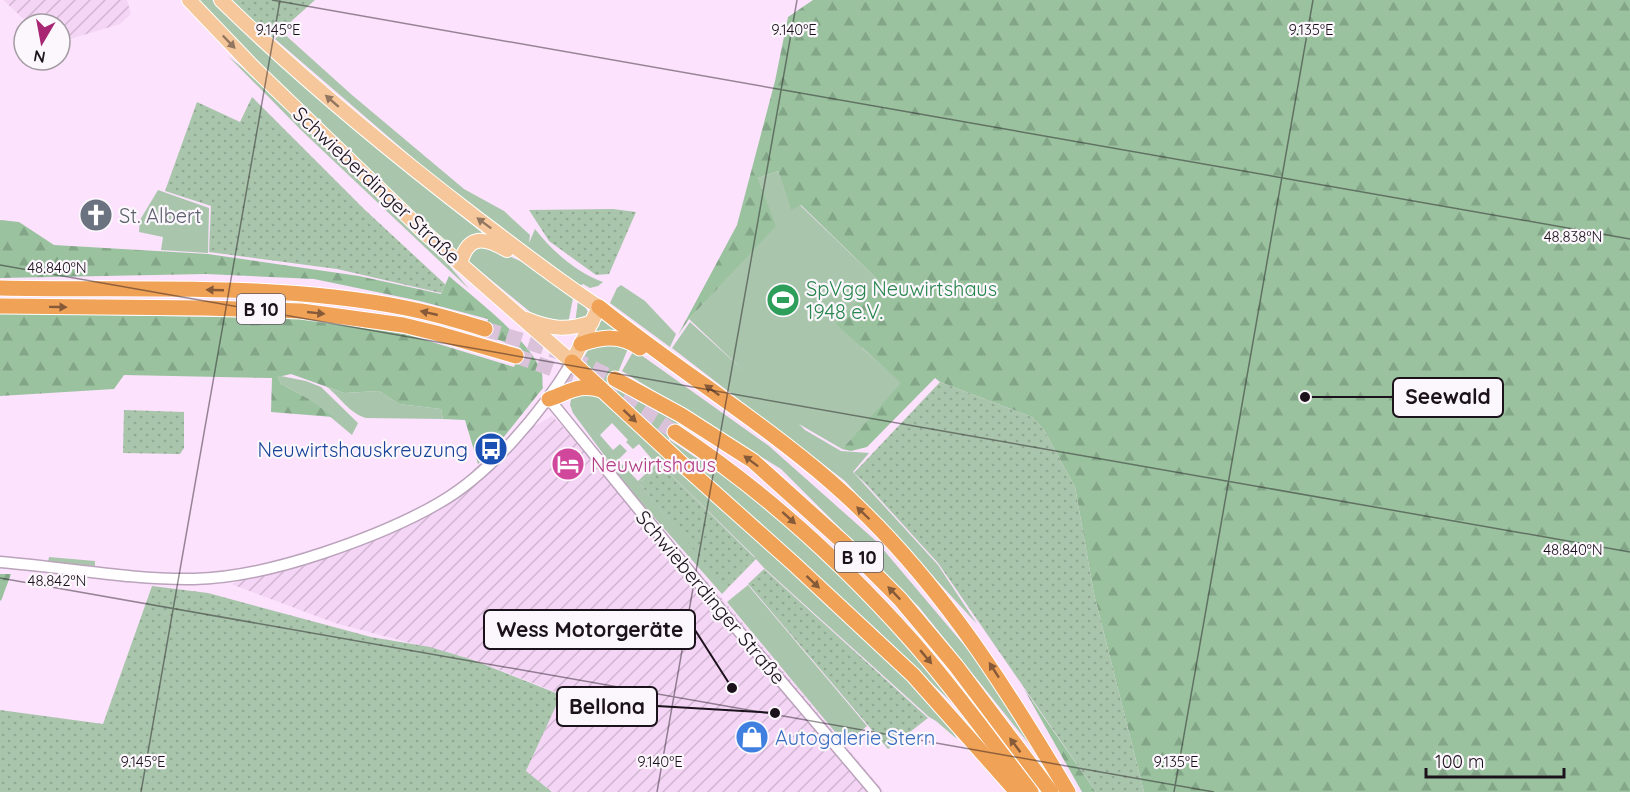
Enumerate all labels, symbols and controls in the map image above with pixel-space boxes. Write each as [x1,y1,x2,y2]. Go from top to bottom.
north arrow [12,12,72,72]
text: 9.145°E [256,20,300,39]
text: 9.140°E [771,20,817,39]
text: 9.135°E [1289,20,1333,39]
one-way arrow [222,35,236,49]
text: N [32,46,47,68]
one-way arrow [325,95,340,108]
street label: Schwieberdinger Straße [288,101,466,269]
church icon: St. Albert [78,197,114,233]
place label: St. Albert [119,203,202,228]
one-way arrow [476,217,492,230]
text: 48.838°N [1544,227,1602,246]
text: 48.840°N [27,258,87,277]
place label: SpVgg Neuwirtshaus 1948 e.V. [806,276,997,324]
sports icon: SpVgg Neuwirtshaus 1948 e.V. [765,282,801,318]
one-way arrow [205,285,224,294]
road number: B 10 [237,294,285,324]
one-way arrow [49,302,68,312]
one-way arrow [307,308,326,318]
one-way arrow [420,308,438,318]
callout: Seewald [1393,378,1503,417]
text: Seewald [1405,383,1491,409]
one-way arrow [705,384,721,396]
one-way arrow [622,409,637,422]
bus stop icon: Neuwirtshauskreuzung [473,431,509,467]
place label: Neuwirtshauskreuzung [258,437,468,462]
hotel icon: Neuwirtshaus [550,446,586,482]
place label: Neuwirtshaus [591,452,716,477]
one-way arrow [743,455,758,467]
street label: Schwieberdinger Straße [631,505,791,689]
one-way arrow [856,506,871,520]
one-way arrow [781,511,796,524]
text: 48.840°N [1543,540,1603,559]
road number: B 10 [835,542,883,572]
text: 48.842°N [28,571,86,590]
one-way arrow [806,575,821,589]
one-way arrow [887,585,901,600]
callout: Wess Motorgeräte [484,610,695,649]
text: Wess Motorgeräte [497,616,683,642]
one-way arrow [919,649,932,664]
one-way arrow [988,662,999,679]
callout: Bellona [557,687,657,726]
text: Bellona [569,693,645,719]
shop icon: Autogalerie Stern [734,719,770,755]
place label: Autogalerie Stern [775,725,935,750]
one-way arrow [1010,738,1022,753]
scale bar [1426,741,1564,779]
text: 100 m [1435,750,1484,773]
text: 9.145°E [121,752,165,771]
text: 9.140°E [637,752,683,771]
text: 9.135°E [1154,752,1198,771]

